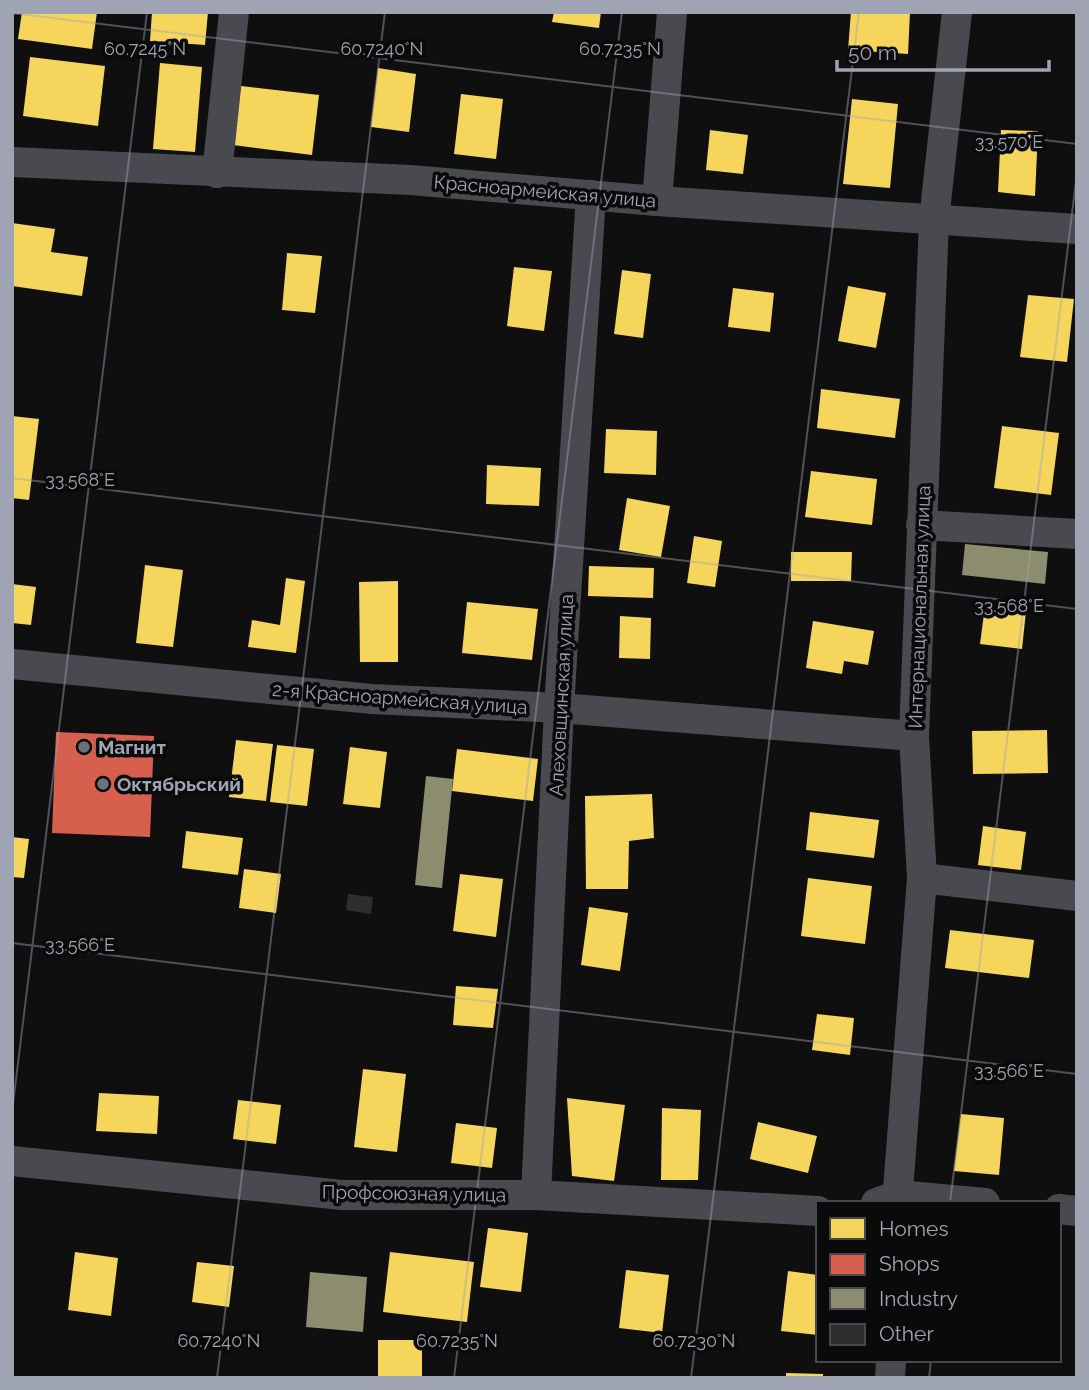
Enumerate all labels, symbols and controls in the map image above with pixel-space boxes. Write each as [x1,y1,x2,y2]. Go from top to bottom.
scale bar [837,28,1049,72]
text: 60.7245°N [104,38,186,59]
text: 60.7240°N [341,38,424,59]
text: 60.7235°N [579,38,661,59]
text: 50 m [848,40,897,65]
text: 33.570°E [975,131,1043,152]
street label: Красноармейская улица [433,170,657,212]
text: 33.568°E [45,469,115,490]
street label: Интернациональная улица [904,485,934,729]
street label: Алеховщинская улица [545,593,577,797]
text: 33.568°E [974,595,1044,616]
street label: 2-я Красноармейская улица [272,678,528,718]
place label: Магнит [98,736,166,758]
marker: Магнит [76,739,92,755]
place label: Октябрьский [117,773,241,795]
marker: Октябрьский [95,776,111,792]
text: 33.566°E [45,934,115,955]
text: 33.566°E [974,1060,1044,1081]
street label: Профсоюзная улица [322,1180,506,1206]
legend [816,1201,1061,1362]
text: Homes [879,1216,949,1241]
text: Shops [879,1251,940,1276]
text: Industry [879,1286,958,1311]
text: Other [879,1321,934,1346]
text: 60.7240°N [178,1330,261,1351]
text: 60.7235°N [416,1330,498,1351]
text: 60.7230°N [653,1330,735,1351]

